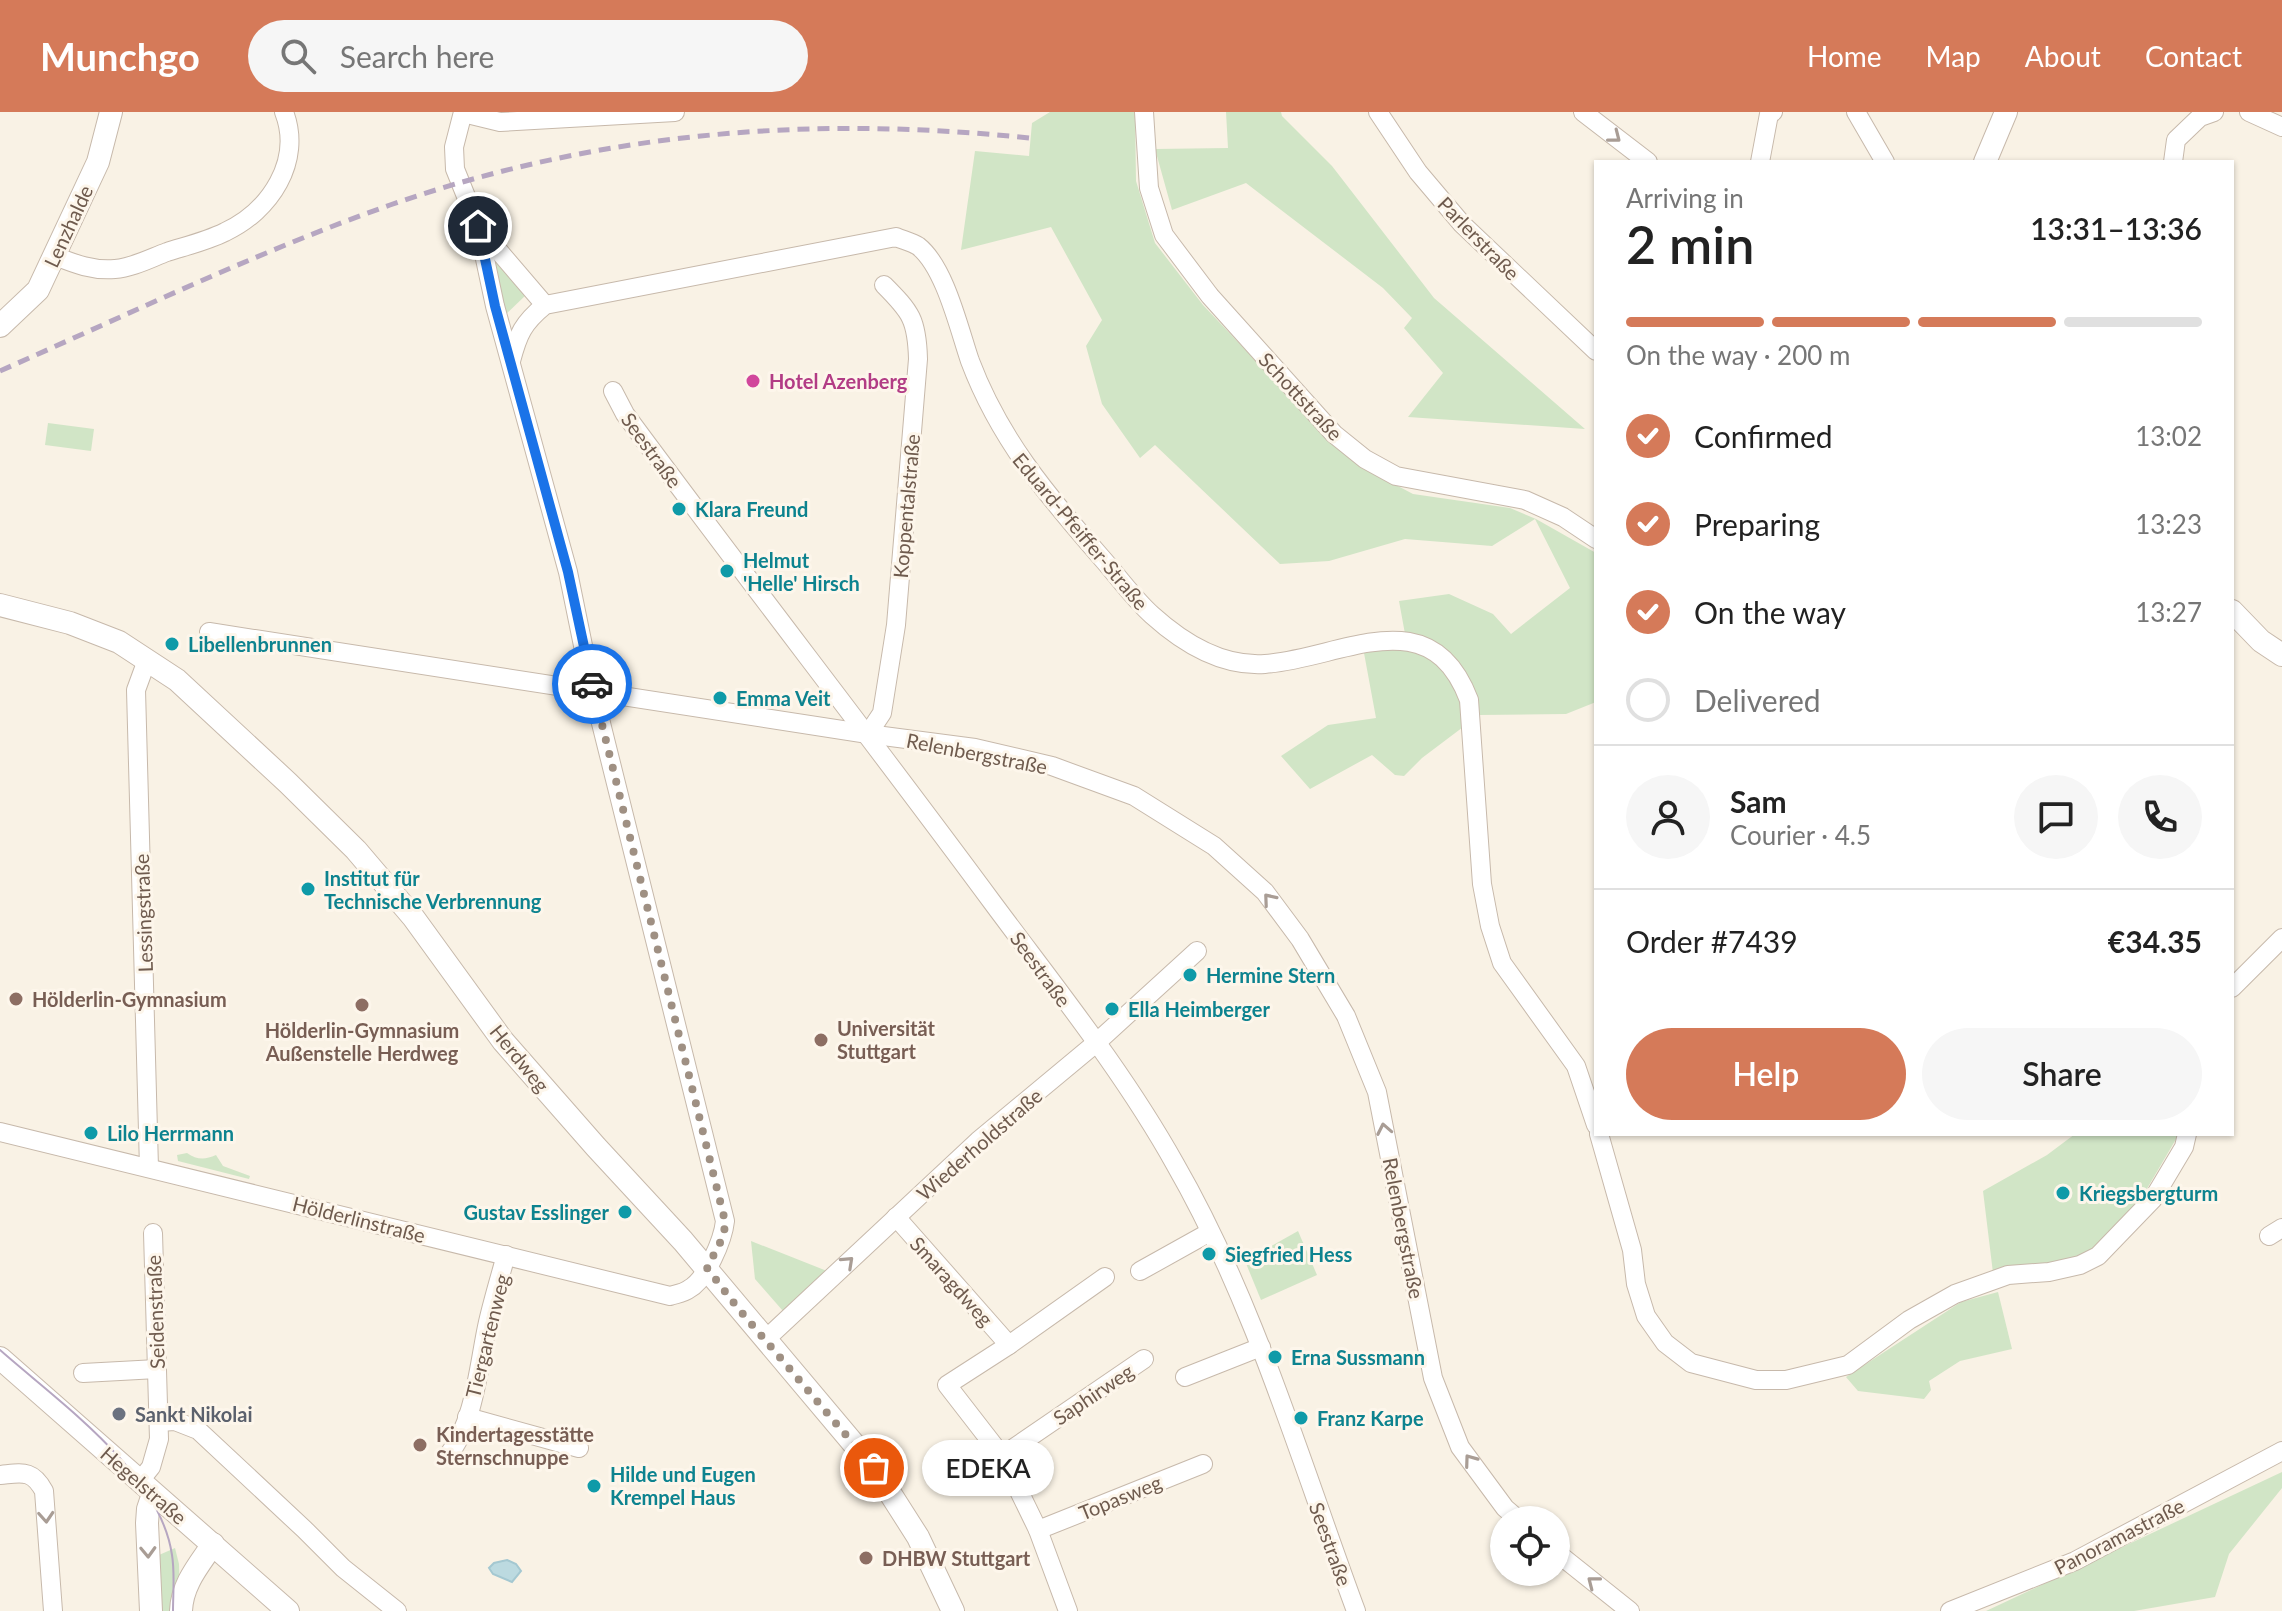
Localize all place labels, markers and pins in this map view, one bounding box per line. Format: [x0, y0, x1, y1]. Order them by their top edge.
pin [444, 192, 512, 260]
place label: Hotel Azenberg [769, 369, 908, 393]
marker: Hotel Azenberg [744, 372, 762, 390]
place label: Klara Freund [695, 497, 808, 521]
marker: Klara Freund [670, 500, 688, 518]
place label: Helmut 'Helle' Hirsch [743, 548, 860, 595]
marker: Helmut 'Helle' Hirsch [718, 562, 736, 580]
place label: Libellenbrunnen [188, 632, 332, 656]
marker: Libellenbrunnen [163, 635, 181, 653]
place label: Emma Veit [736, 686, 831, 710]
marker: Emma Veit [711, 689, 729, 707]
place label: Institut für Technische Verbrennung [324, 866, 542, 913]
marker: Institut für Technische Verbrennung [299, 880, 317, 898]
place label: Hermine Stern [1206, 963, 1335, 987]
marker: Hermine Stern [1181, 966, 1199, 984]
place label: Hölderlin-Gymnasium [32, 987, 227, 1011]
marker: Hölderlin-Gymnasium [7, 990, 25, 1008]
marker: Hölderlin-Gymnasium Außenstelle Herdweg [353, 996, 371, 1014]
place label: Ella Heimberger [1128, 997, 1270, 1021]
marker: Ella Heimberger [1103, 1000, 1121, 1018]
place label: Universität Stuttgart [837, 1016, 936, 1063]
place label: Hölderlin-Gymnasium Außenstelle Herdweg [265, 1018, 459, 1065]
marker: Universität Stuttgart [812, 1031, 830, 1049]
place label: Lilo Herrmann [107, 1121, 234, 1145]
marker: Lilo Herrmann [82, 1124, 100, 1142]
place label: Kriegsbergturm [2079, 1181, 2218, 1205]
marker: Kriegsbergturm [2054, 1184, 2072, 1202]
place label: Gustav Esslinger [463, 1200, 610, 1224]
marker: Gustav Esslinger [616, 1203, 634, 1221]
place label: Siegfried Hess [1225, 1242, 1352, 1266]
marker: Siegfried Hess [1200, 1245, 1218, 1263]
place label: Erna Sussmann [1291, 1345, 1425, 1369]
marker: Erna Sussmann [1266, 1348, 1284, 1366]
place label: Sankt Nikolai [135, 1402, 252, 1426]
marker: Sankt Nikolai [110, 1405, 128, 1423]
place label: Franz Karpe [1317, 1406, 1424, 1430]
marker: Franz Karpe [1292, 1409, 1310, 1427]
place label: Kindertagesstätte Sternschnuppe [436, 1422, 594, 1469]
pin [840, 1434, 908, 1502]
marker: Kindertagesstätte Sternschnuppe [411, 1436, 429, 1454]
callout: EDEKA [922, 1440, 1054, 1496]
place label: Hilde und Eugen Krempel Haus [610, 1462, 756, 1509]
marker: Hilde und Eugen Krempel Haus [585, 1477, 603, 1495]
place label: DHBW Stuttgart [882, 1546, 1031, 1570]
marker: DHBW Stuttgart [857, 1549, 875, 1567]

